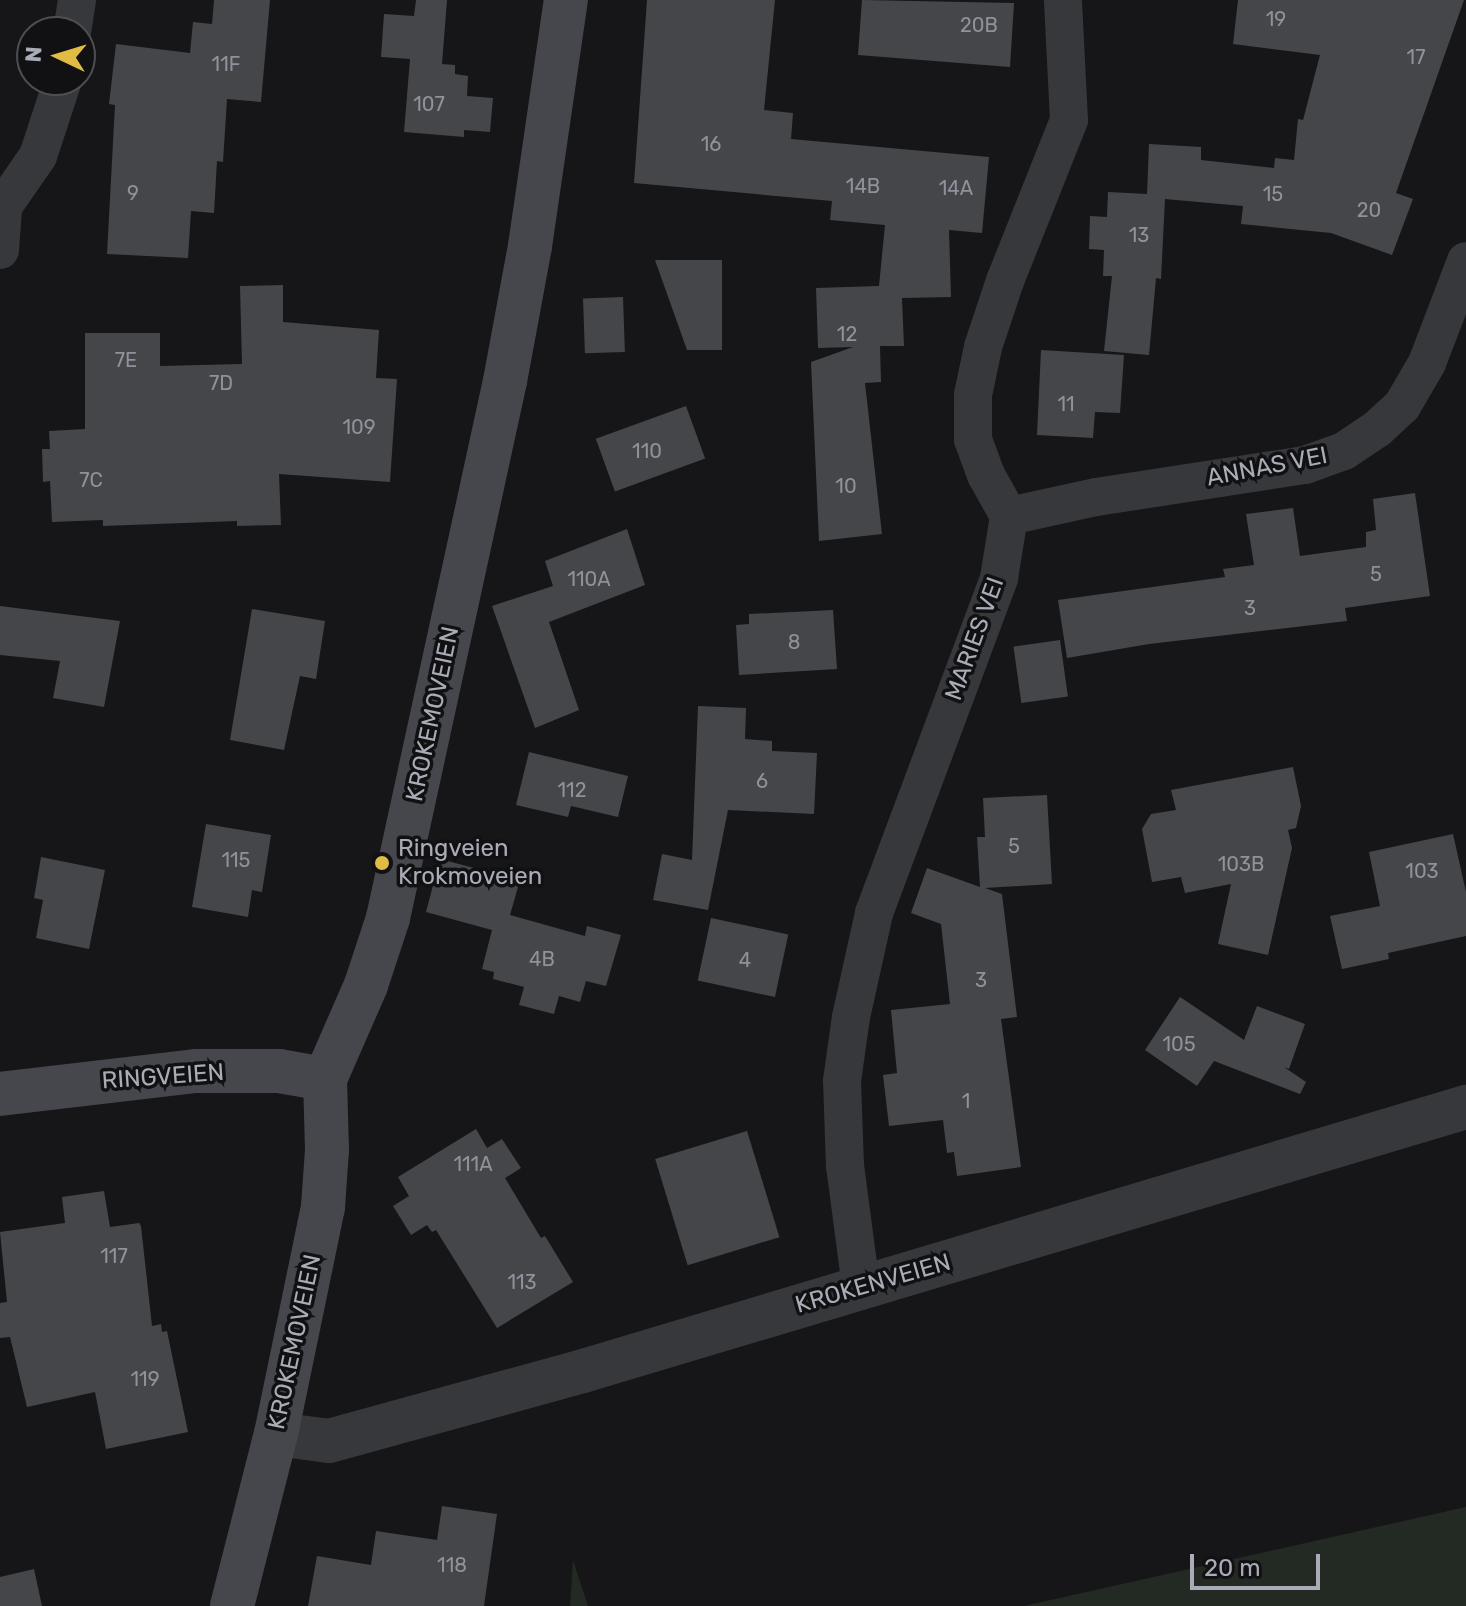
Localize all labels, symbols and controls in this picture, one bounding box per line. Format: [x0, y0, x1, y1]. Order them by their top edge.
house number: 19 [1266, 7, 1286, 31]
house number: 20B [960, 13, 998, 37]
north arrow [16, 16, 96, 96]
house number: 17 [1407, 45, 1425, 69]
text: N [20, 46, 48, 63]
house number: 11F [212, 52, 240, 76]
house number: 107 [413, 92, 445, 116]
house number: 16 [701, 132, 721, 156]
house number: 14B [846, 174, 880, 198]
house number: 14A [939, 176, 973, 200]
house number: 9 [127, 181, 139, 205]
house number: 15 [1263, 182, 1283, 206]
house number: 20 [1357, 198, 1381, 222]
house number: 13 [1129, 223, 1149, 247]
house number: 12 [837, 322, 857, 346]
house number: 7E [115, 348, 137, 372]
house number: 7D [209, 371, 233, 395]
house number: 11 [1057, 392, 1075, 416]
house number: 109 [342, 415, 376, 439]
house number: 110 [632, 439, 662, 463]
street label: ANNAS VEI [1204, 441, 1330, 493]
house number: 7C [79, 468, 103, 492]
house number: 10 [835, 474, 857, 498]
house number: 5 [1370, 562, 1382, 586]
house number: 110A [567, 567, 611, 591]
street label: MARIES VEI [939, 573, 1011, 705]
house number: 3 [1244, 596, 1256, 620]
street label: KROKEMOVEIEN [400, 624, 466, 804]
house number: 8 [788, 630, 800, 654]
house number: 6 [756, 769, 768, 793]
house number: 112 [558, 778, 586, 802]
house number: 5 [1008, 834, 1020, 858]
place label: Ringveien Krokmoveien [398, 835, 542, 891]
house number: 115 [222, 848, 250, 872]
house number: 103B [1218, 852, 1264, 876]
marker: Ringveien Krokmoveien [373, 854, 391, 872]
house number: 103 [1405, 859, 1439, 883]
house number: 4B [529, 947, 555, 971]
house number: 4 [739, 948, 751, 972]
house number: 3 [975, 968, 987, 992]
house number: 105 [1162, 1032, 1196, 1056]
street label: RINGVEIEN [101, 1058, 225, 1096]
house number: 1 [962, 1089, 970, 1113]
house number: 111A [453, 1152, 493, 1176]
house number: 117 [100, 1244, 128, 1268]
street label: KROKENVEIEN [792, 1248, 954, 1320]
street label: KROKEMOVEIEN [262, 1252, 328, 1432]
house number: 113 [507, 1270, 537, 1294]
house number: 119 [131, 1367, 159, 1391]
scale bar [1194, 1538, 1324, 1588]
house number: 118 [437, 1553, 467, 1577]
text: 20 m [1204, 1554, 1261, 1582]

